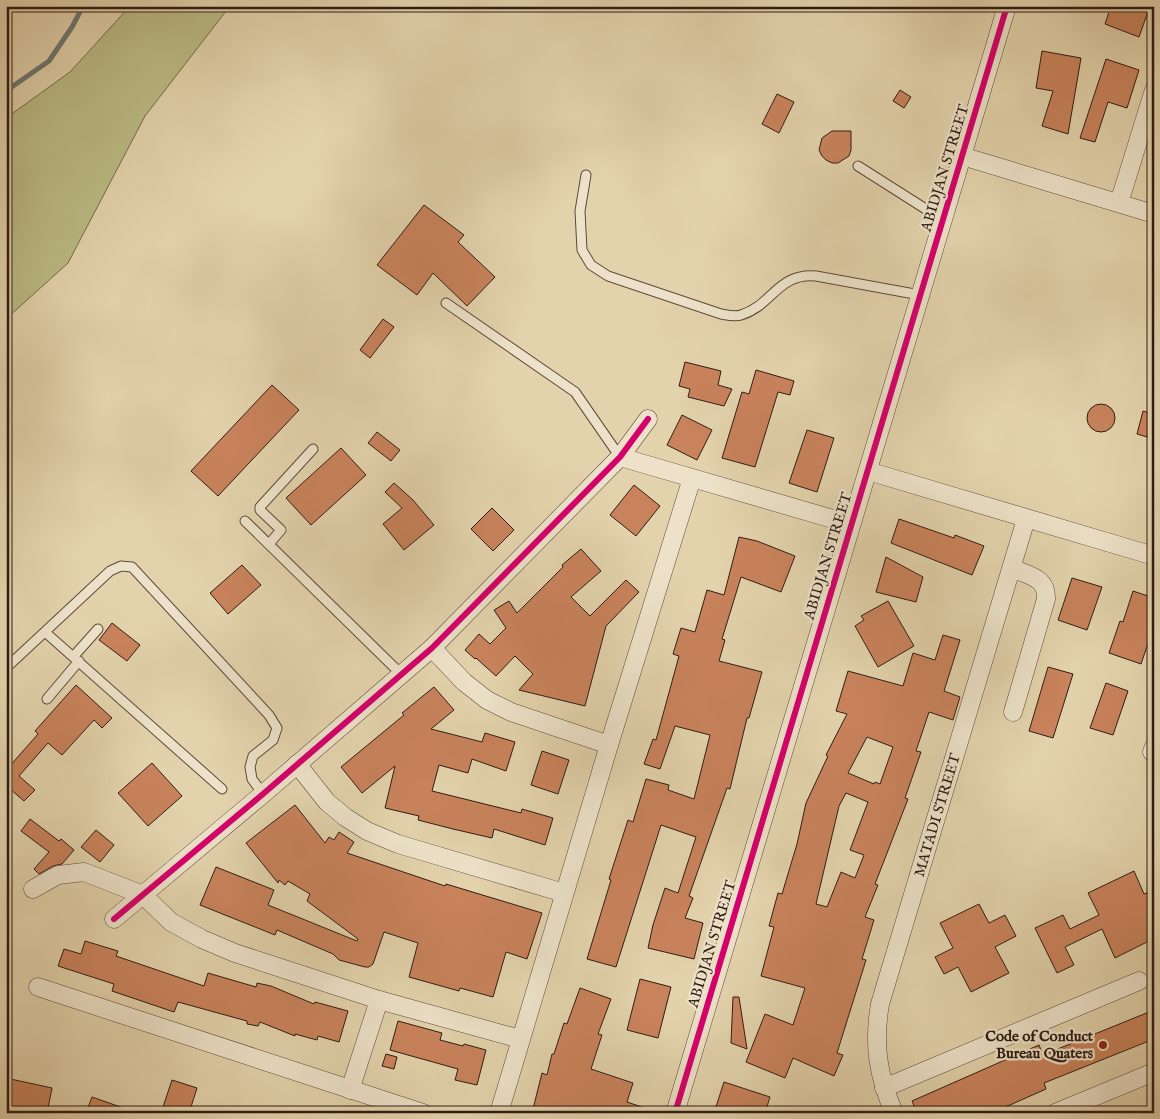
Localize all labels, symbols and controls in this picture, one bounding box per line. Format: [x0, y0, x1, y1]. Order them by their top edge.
street label: ABIDJAN STREET [916, 102, 973, 235]
street label: ABIDJAN STREET [799, 490, 856, 623]
street label: MATADI STREET [909, 751, 964, 879]
street label: ABIDJAN STREET [683, 878, 740, 1011]
place label: Code of Conduct Bureau Quaters [985, 1027, 1094, 1063]
marker: Code of Conduct Bureau Quaters [1097, 1039, 1109, 1051]

